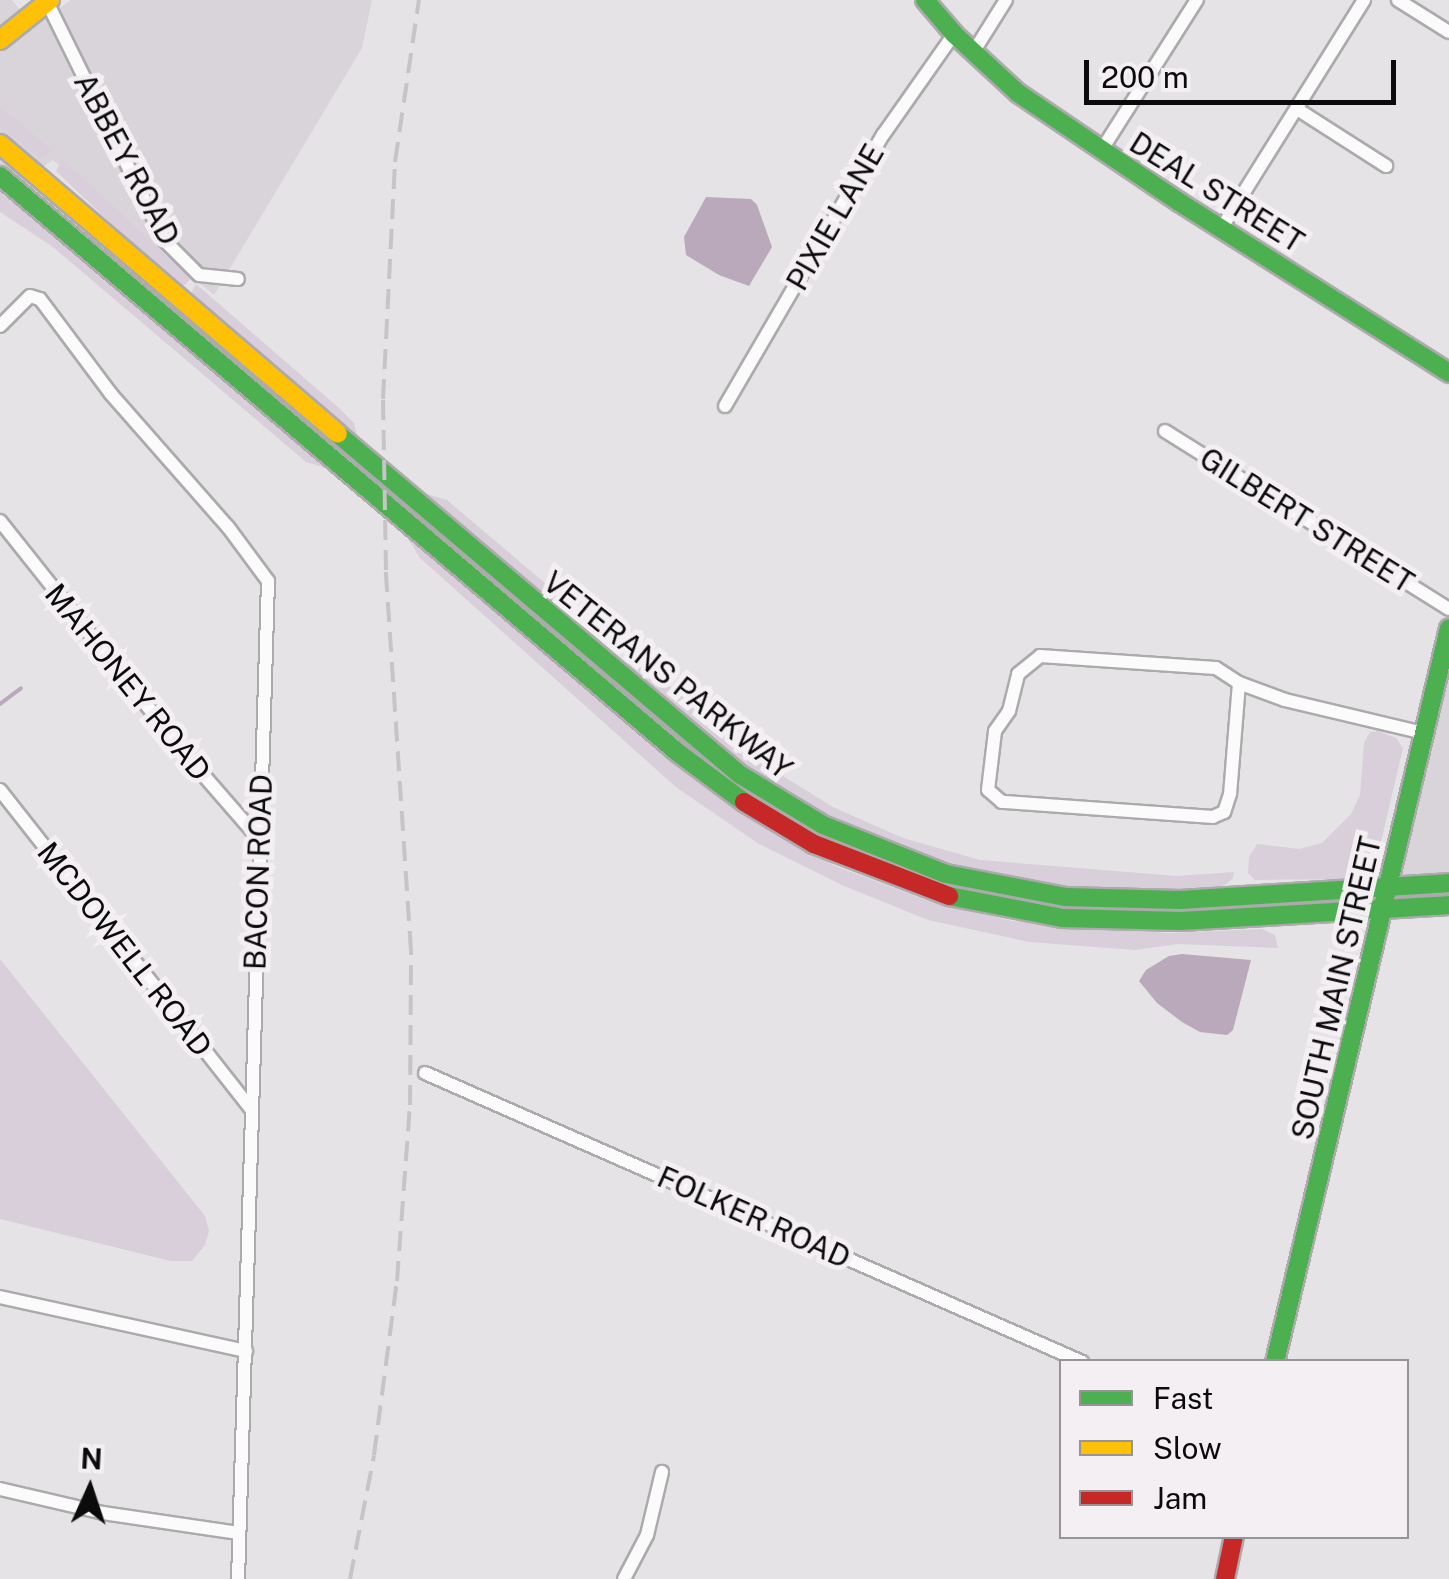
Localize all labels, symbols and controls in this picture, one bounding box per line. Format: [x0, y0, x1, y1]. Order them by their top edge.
scale bar [1089, 40, 1402, 102]
text: 200 m [1101, 59, 1189, 95]
street label: ABBEY ROAD [67, 67, 187, 251]
street label: DEAL STREET [1123, 124, 1311, 260]
street label: PIXIE LANE [779, 137, 891, 297]
street label: GILBERT STREET [1193, 440, 1421, 600]
street label: VETERANS PARKWAY [536, 564, 800, 786]
street label: MAHONEY ROAD [37, 576, 219, 788]
street label: BACON ROAD [237, 774, 279, 970]
street label: SOUTH MAIN STREET [1284, 833, 1388, 1143]
street label: MCDOWELL ROAD [30, 835, 220, 1063]
street label: FOLKER ROAD [652, 1158, 856, 1276]
legend [1059, 1359, 1409, 1539]
text: Fast [1153, 1380, 1213, 1416]
text: Slow [1153, 1430, 1222, 1466]
north arrow [40, 1439, 140, 1539]
text: N [80, 1441, 103, 1476]
text: Jam [1153, 1480, 1207, 1516]

